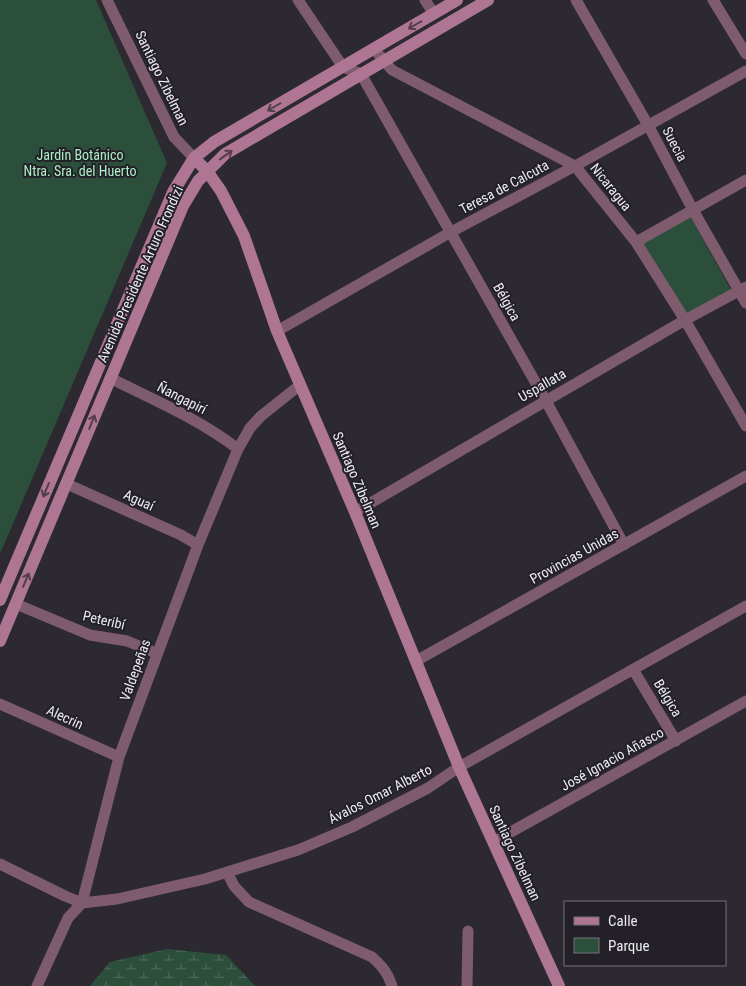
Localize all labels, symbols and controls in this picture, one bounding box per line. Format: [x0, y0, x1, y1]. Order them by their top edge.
one-way arrow [408, 21, 422, 31]
street label: Santiago Zibelman [132, 28, 192, 128]
one-way arrow [267, 102, 282, 112]
street label: Suecia [659, 124, 691, 164]
park label: Jardín Botánico Ntra. Sra. del Huerto [24, 147, 136, 179]
one-way arrow [219, 150, 233, 160]
street label: Teresa de Calcuta [457, 157, 551, 217]
street label: Nicaragua [587, 160, 635, 214]
street label: Avenida Presidente Arturo Frondizi [94, 183, 186, 365]
street label: Bélgica [490, 280, 524, 324]
street label: Uspallata [516, 365, 568, 405]
street label: Ñangapirí [155, 378, 211, 418]
one-way arrow [88, 415, 98, 430]
street label: Santiago Zibelman [329, 429, 385, 531]
one-way arrow [41, 482, 50, 497]
street label: Aguaí [121, 486, 157, 514]
street label: Provincias Unidas [527, 525, 621, 587]
one-way arrow [22, 573, 32, 588]
street label: Peteribí [81, 607, 127, 633]
street label: Valdepeñas [116, 637, 154, 703]
street label: Bélgica [651, 676, 685, 720]
street label: Alecrin [44, 702, 86, 732]
street label: José Ignacio Añasco [558, 724, 666, 794]
street label: Ávalos Omar Alberto [325, 760, 434, 827]
street label: Santiago Zibelman [486, 803, 544, 903]
legend [564, 901, 726, 966]
text: Calle [608, 912, 638, 930]
text: Parque [608, 937, 650, 955]

